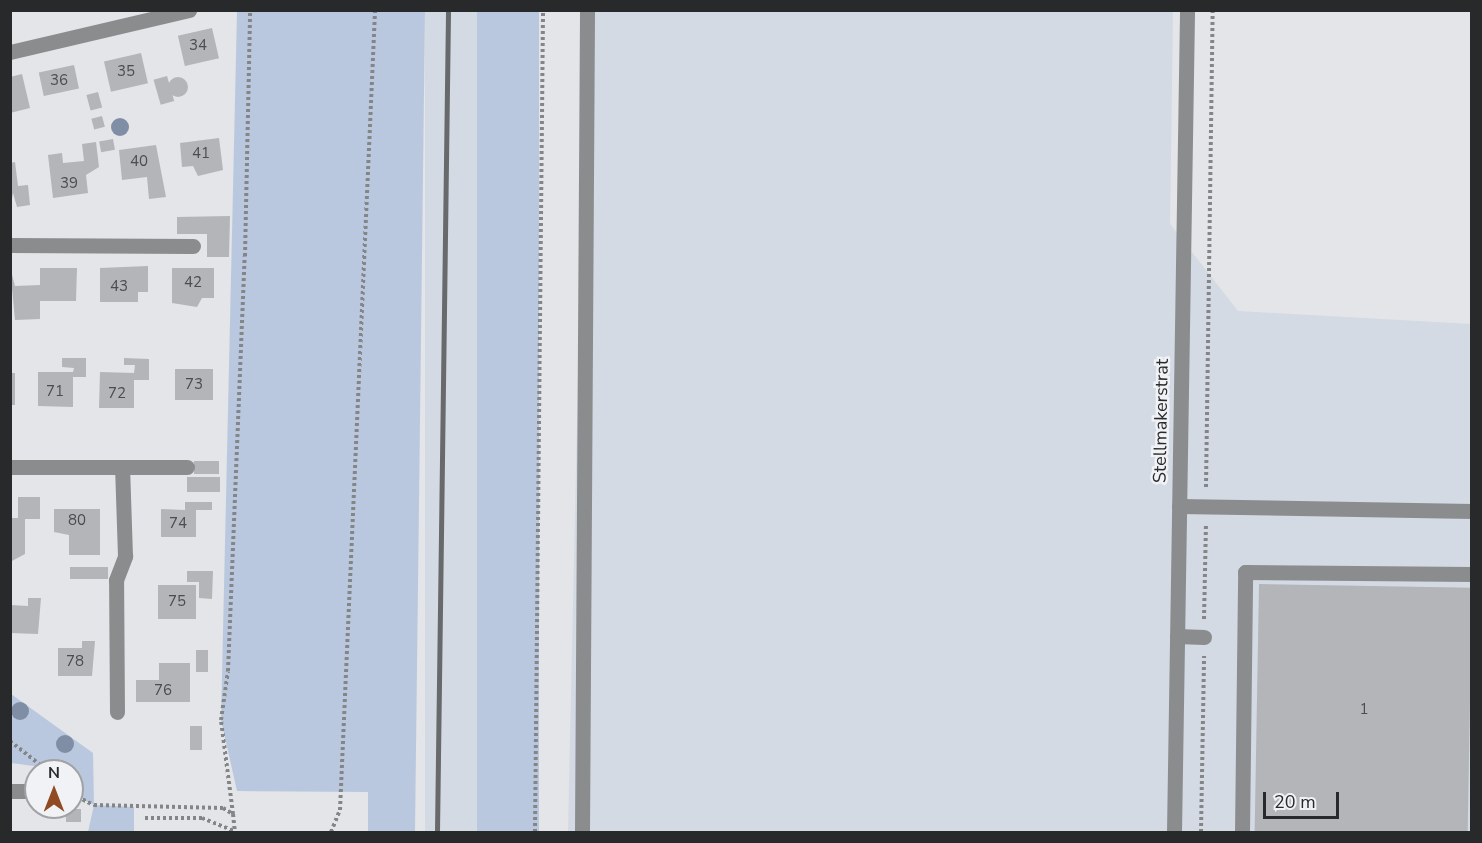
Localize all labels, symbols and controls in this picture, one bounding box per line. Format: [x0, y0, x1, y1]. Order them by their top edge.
house number: 34 [189, 37, 207, 55]
house number: 35 [117, 63, 135, 81]
house number: 36 [50, 72, 68, 90]
house number: 41 [192, 145, 210, 163]
house number: 40 [130, 153, 148, 171]
house number: 39 [60, 175, 78, 193]
house number: 42 [184, 274, 202, 292]
house number: 43 [110, 278, 128, 296]
street label: Stellmakerstrat [1149, 359, 1173, 483]
house number: 73 [185, 376, 203, 394]
house number: 71 [46, 383, 64, 401]
house number: 72 [108, 385, 126, 403]
house number: 80 [68, 512, 86, 530]
house number: 74 [169, 515, 187, 533]
house number: 75 [168, 593, 186, 611]
house number: 78 [66, 653, 84, 671]
house number: 76 [154, 682, 172, 700]
house number: 1 [1360, 701, 1368, 719]
north arrow [24, 759, 84, 819]
text: N [48, 762, 60, 784]
scale bar [1266, 780, 1342, 818]
text: 20 m [1274, 790, 1316, 814]

